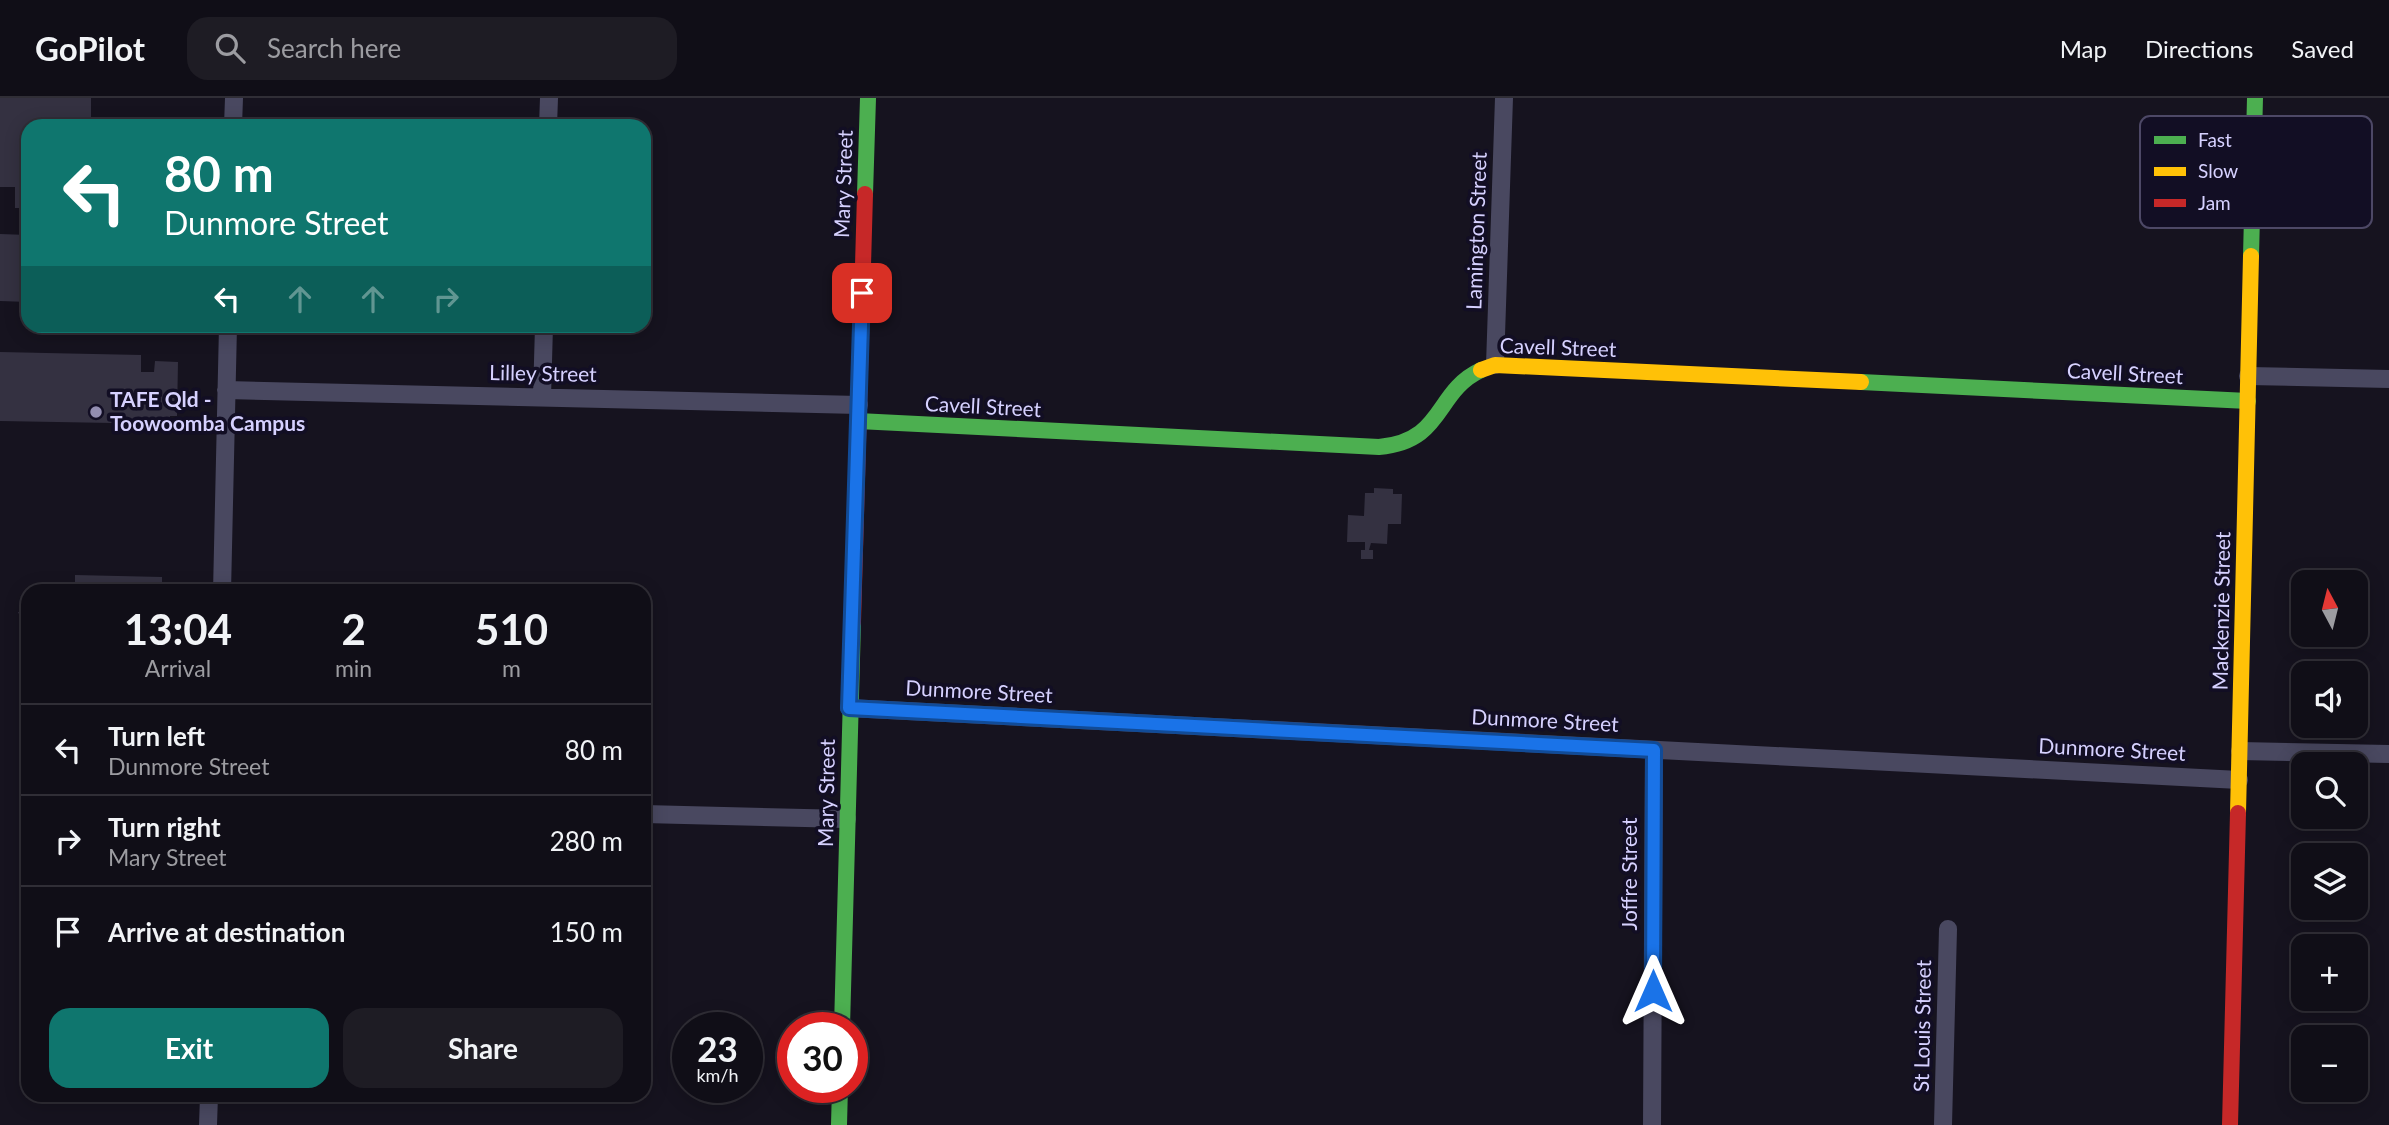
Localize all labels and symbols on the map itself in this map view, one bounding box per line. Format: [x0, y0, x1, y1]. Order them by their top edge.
legend [2140, 116, 2372, 228]
text: Fast [2198, 128, 2232, 151]
street label: Mary Street [828, 129, 857, 238]
street label: Lamington Street [1460, 151, 1491, 310]
text: Slow [2198, 159, 2238, 182]
text: Jam [2198, 191, 2231, 214]
pin [832, 263, 892, 323]
street label: Cavell Street [1499, 332, 1617, 361]
street label: Cavell Street [2066, 357, 2184, 388]
street label: Lilley Street [489, 359, 597, 386]
place label: TAFE Qld - Toowoomba Campus [110, 386, 305, 435]
street label: Cavell Street [924, 390, 1042, 421]
marker: TAFE Qld - Toowoomba Campus [88, 404, 104, 420]
street label: Mackenzie Street [2207, 531, 2234, 691]
north arrow [2291, 570, 2368, 648]
street label: Dunmore Street [905, 674, 1054, 707]
street label: Dunmore Street [1471, 703, 1620, 736]
street label: Dunmore Street [2038, 732, 2187, 765]
street label: Mary Street [812, 738, 839, 847]
street label: Joffre Street [1616, 817, 1641, 931]
position arrow [1616, 954, 1690, 1028]
street label: St Louis Street [1908, 959, 1935, 1092]
speed limit sign: 30 [777, 1012, 868, 1103]

